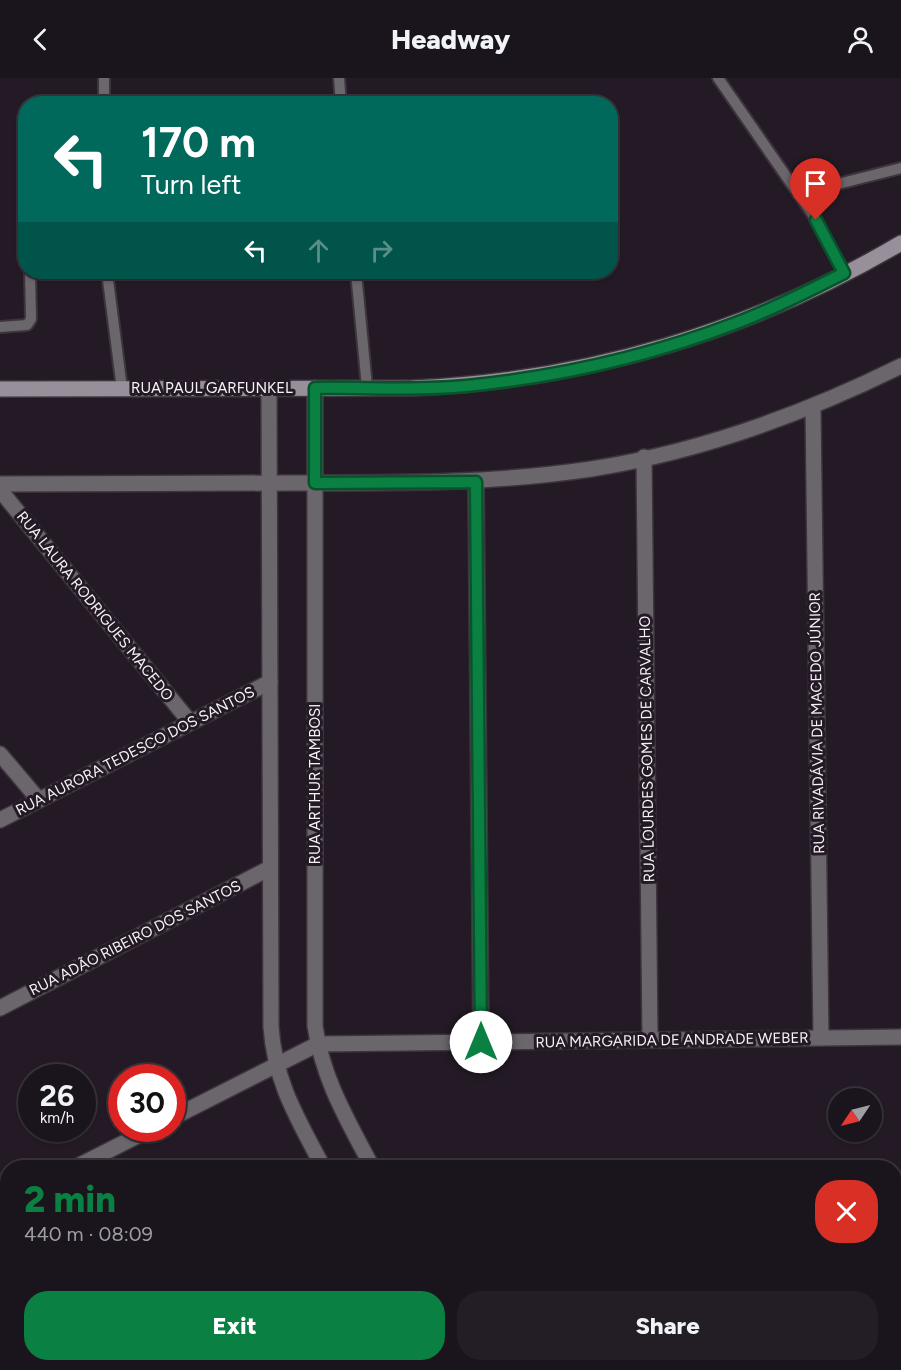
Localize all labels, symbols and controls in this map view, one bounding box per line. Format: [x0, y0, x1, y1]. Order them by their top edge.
icon: back [24, 23, 57, 56]
text: Headway [391, 23, 510, 56]
icon: person [844, 23, 877, 56]
text: 170 m [141, 117, 256, 168]
icon: left [42, 120, 120, 198]
pin [790, 158, 841, 220]
icon: arrive [799, 167, 832, 200]
text: Turn left [141, 168, 241, 201]
icon: left [239, 234, 272, 267]
icon: ahead [302, 234, 335, 267]
icon: right [365, 234, 398, 267]
street label: RUA PAUL GARFUNKEL [131, 379, 293, 397]
street label: RUA LAURA RODRIGUES MACEDO [13, 508, 177, 704]
street label: RUA RIVADÁVIA DE MACEDO JÚNIOR [806, 592, 828, 854]
street label: RUA LOURDES GOMES DE CARVALHO [636, 616, 658, 882]
street label: RUA AURORA TEDESCO DOS SANTOS [13, 683, 257, 819]
street label: RUA ARTHUR TAMBOSI [306, 704, 324, 864]
street label: RUA ADÃO RIBEIRO DOS SANTOS [26, 877, 244, 999]
position arrow [449, 1010, 513, 1074]
street label: RUA MARGARIDA DE ANDRADE WEBER [535, 1029, 809, 1051]
speed limit sign: 30 [108, 1064, 186, 1142]
text: 26 [40, 1077, 74, 1114]
north arrow [828, 1088, 882, 1142]
map controls [828, 1088, 882, 1142]
text: km/h [40, 1109, 74, 1127]
text: 2 min [24, 1178, 116, 1221]
button: close [815, 1180, 878, 1243]
text: 440 m · 08:09 [24, 1222, 153, 1246]
button: Exit [24, 1291, 445, 1360]
button: Share [457, 1291, 878, 1360]

